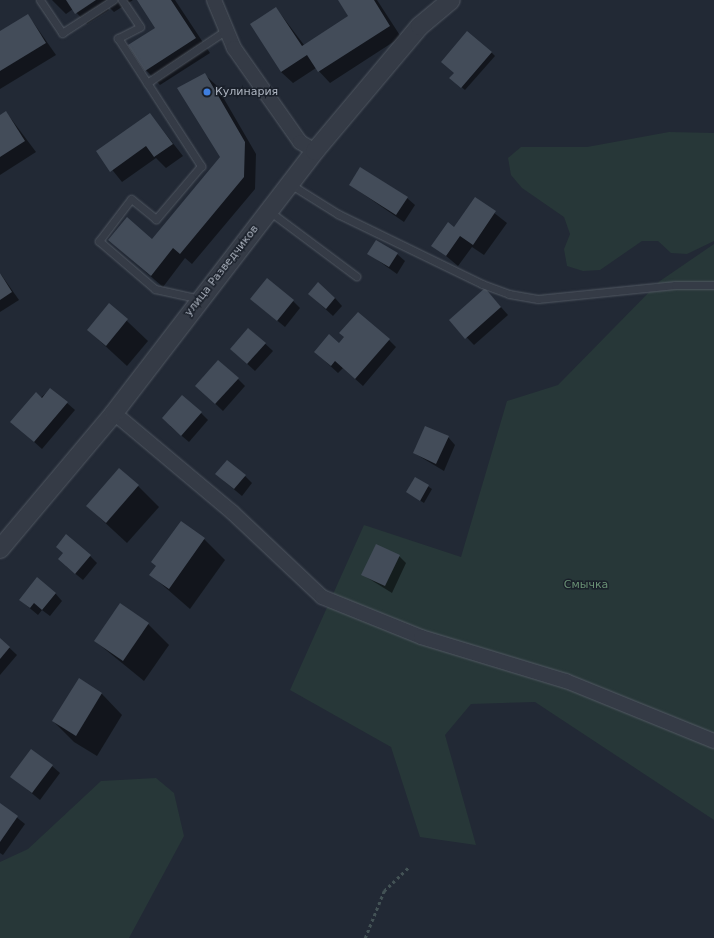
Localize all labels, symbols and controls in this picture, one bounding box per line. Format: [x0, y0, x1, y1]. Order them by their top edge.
place label: Кулинария [215, 85, 278, 99]
marker: Кулинария [202, 87, 212, 97]
street label: улица Разведчиков [182, 223, 262, 319]
park label: Смычка [564, 578, 608, 592]

